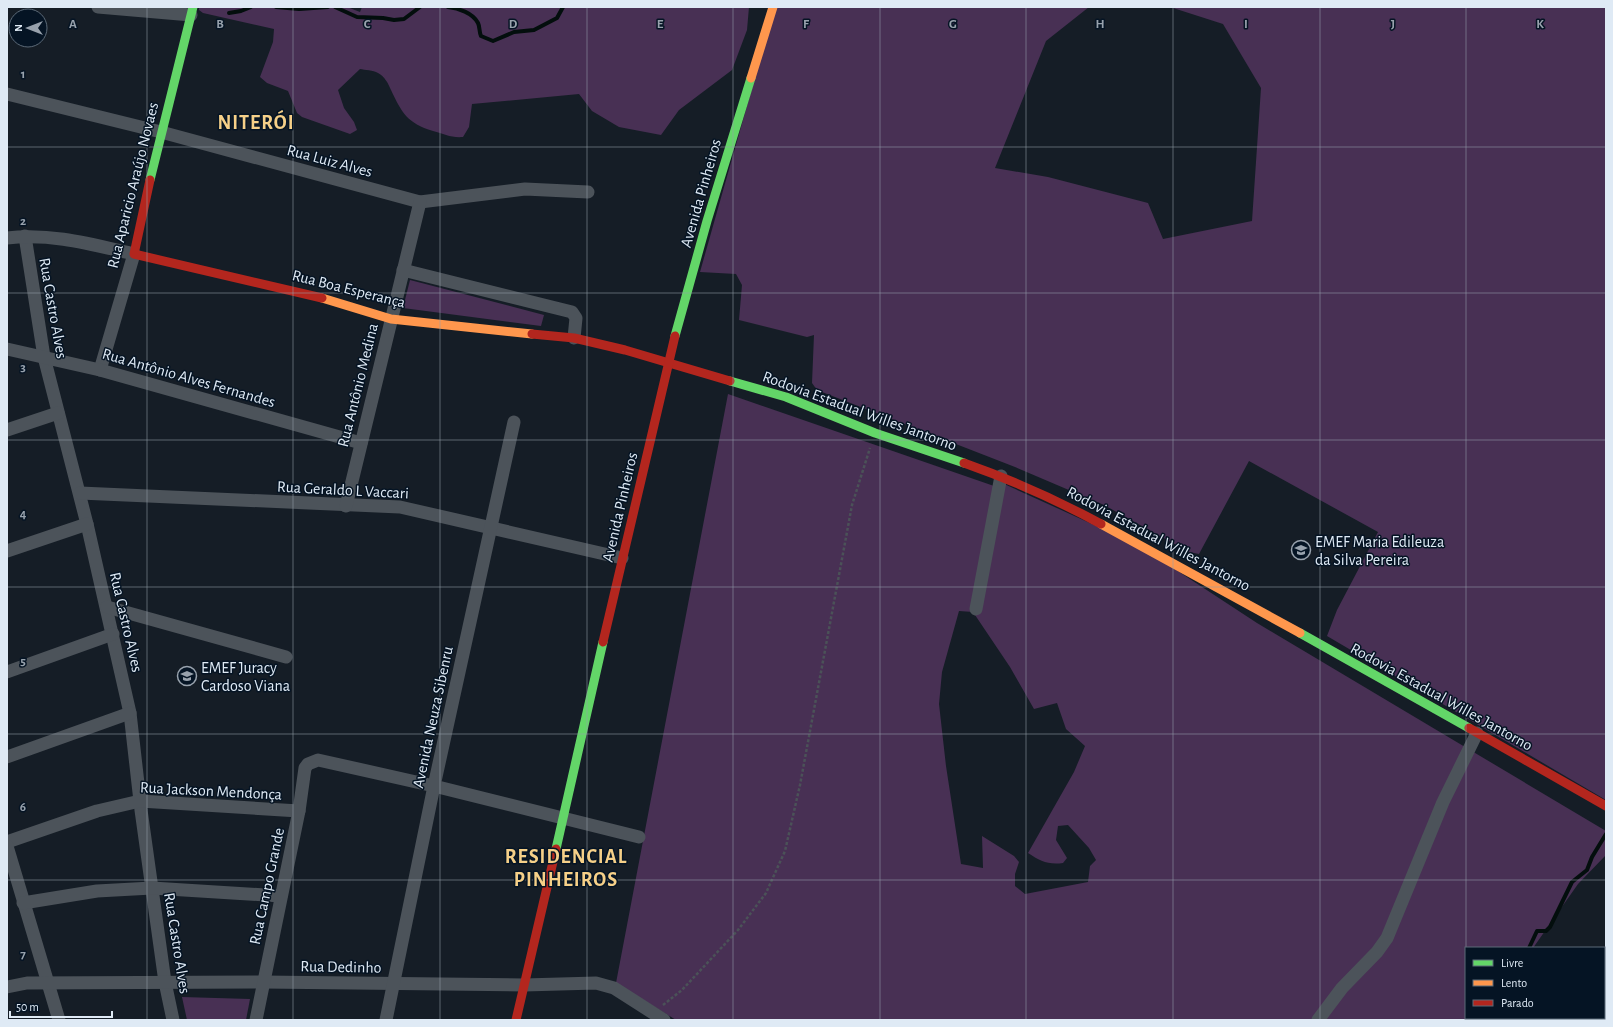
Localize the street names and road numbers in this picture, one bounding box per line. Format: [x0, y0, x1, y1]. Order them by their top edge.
street label: Rua Aparicio Araújo Novaes [105, 101, 162, 270]
street label: Avenida Pinheiros [678, 137, 724, 249]
street label: Rua Luiz Alves [285, 142, 374, 180]
street label: Rua Castro Alves [36, 256, 70, 360]
street label: Rua Boa Esperança [290, 267, 407, 311]
street label: Rua Antônio Medina [335, 322, 381, 449]
street label: Rua Antônio Alves Fernandes [100, 346, 277, 410]
street label: Rodovia Estadual Willes Jantorno [760, 368, 959, 454]
street label: Avenida Pinheiros [600, 451, 640, 564]
street label: Rua Geraldo L Vaccari [277, 479, 409, 501]
street label: Rodovia Estadual Willes Jantorno [1064, 484, 1253, 594]
street label: Rua Castro Alves [107, 571, 145, 674]
street label: Rodovia Estadual Willes Jantorno [1348, 640, 1535, 754]
street label: Avenida Neuza Sibenru [410, 645, 456, 790]
street label: Rua Jackson Mendonça [139, 779, 282, 803]
street label: Rua Campo Grande [247, 826, 287, 946]
street label: Rua Castro Alves [161, 891, 193, 995]
street label: Rua Dedinho [300, 958, 382, 976]

